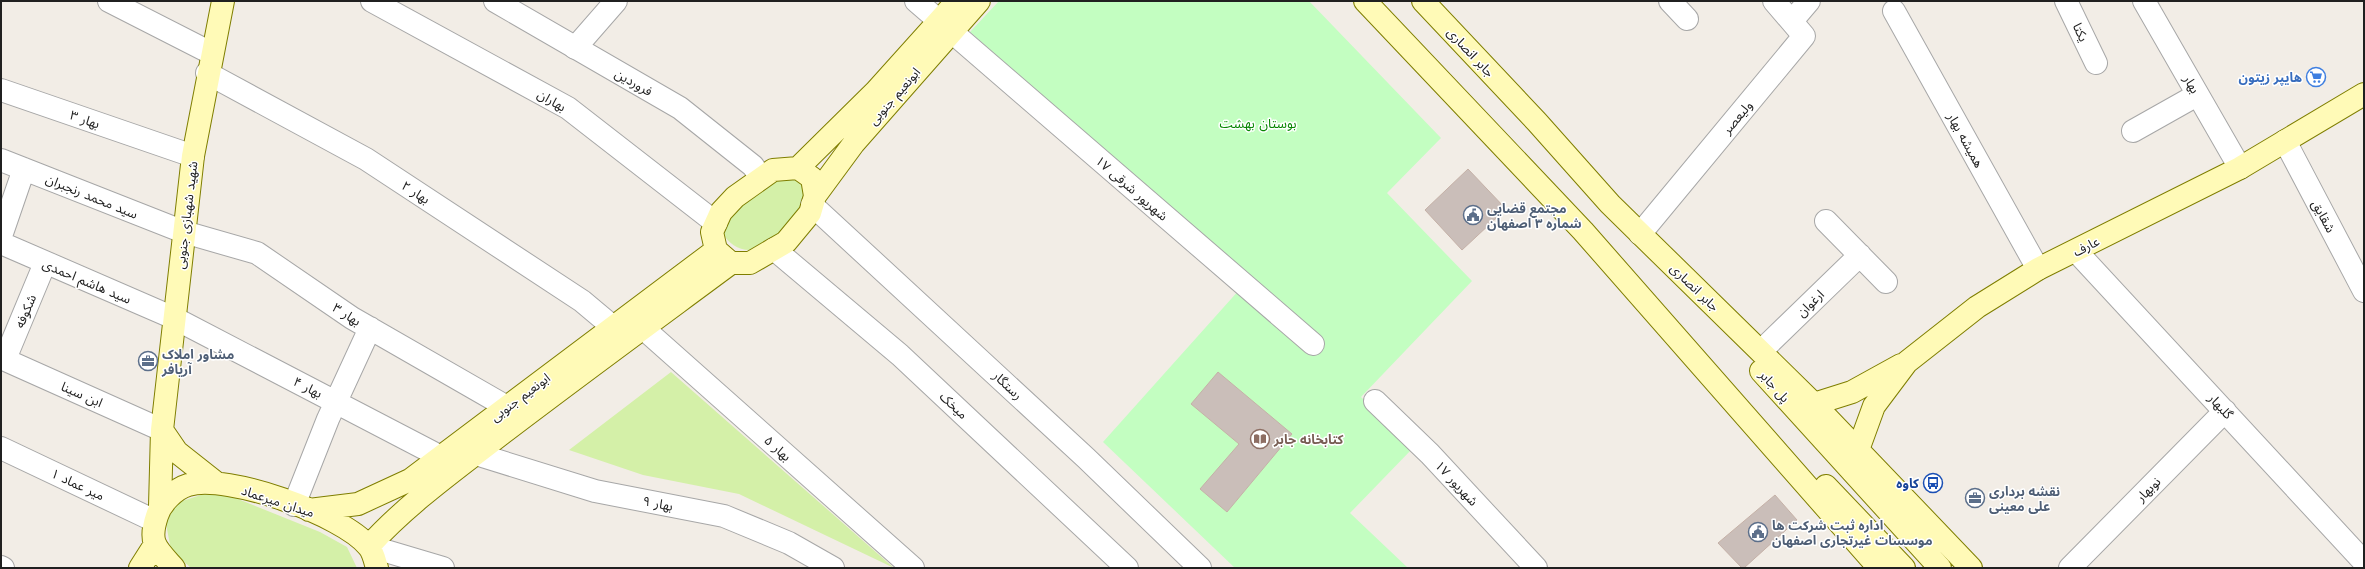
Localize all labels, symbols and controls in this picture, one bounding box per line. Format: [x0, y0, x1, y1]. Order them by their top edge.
street label: یکتا [2070, 20, 2091, 44]
street label: جابر انصاری [1443, 25, 1497, 81]
street label: ابونعیم جنوبی [865, 65, 926, 130]
street label: فروردین [612, 66, 655, 100]
supermarket icon: هایپر زیتون [2305, 66, 2327, 88]
place label: هایپر زیتون [2239, 70, 2302, 86]
street label: بهار [2179, 72, 2203, 97]
street label: بهاران [534, 86, 569, 115]
street label: ولیعصر [1719, 98, 1756, 138]
street label: بهار ۳ [68, 107, 102, 132]
street label: همیشه بهار [1943, 109, 1987, 171]
park label: بوستان بهشت [1219, 116, 1297, 132]
street label: ۱۷ شهریور شرقی [1092, 153, 1171, 224]
street label: شهید شهبازی جنوبی [172, 160, 202, 270]
street label: سید محمد رنجبران [43, 171, 140, 223]
street label: بهار ۲ [398, 178, 433, 208]
street label: شقایق [2308, 197, 2338, 236]
place label: مجتمع قضایی شماره ۳ اصفهان [1487, 201, 1582, 231]
public building icon: مجتمع قضایی شماره ۳ اصفهان [1462, 204, 1484, 226]
street label: عارف [2071, 233, 2102, 259]
street label: سید هاشم احمدی [39, 256, 133, 310]
street label: جابر انصاری [1666, 260, 1722, 315]
street label: ارغوان [1794, 287, 1828, 321]
street label: شکوفه [12, 292, 39, 330]
street label: بهار ۳ [329, 300, 364, 330]
place label: مشاور املاک آریافر [161, 347, 234, 377]
office icon: مشاور املاک آریافر [137, 350, 159, 372]
street label: پل جابر [1754, 366, 1793, 407]
street label: رستگار [989, 367, 1025, 403]
street label: ابونعیم جنوبی [487, 370, 555, 427]
street label: بهار ۴ [290, 374, 325, 402]
street label: ابن سینا [58, 379, 105, 411]
street label: میخک [937, 389, 971, 422]
street label: گلبهار [2204, 390, 2236, 423]
library icon: کتابخانه جابر [1249, 428, 1271, 450]
place label: کتابخانه جابر [1273, 432, 1344, 447]
street label: بهار ۵ [761, 433, 794, 465]
street label: ۱۷ شهریور [1431, 458, 1481, 509]
street label: میر عماد ۱ [49, 466, 107, 503]
bus stop icon: کاوه [1922, 472, 1944, 494]
street label: نوبهار [2132, 474, 2164, 506]
place label: کاوه [1896, 476, 1919, 491]
street label: میدان میرعماد [239, 483, 316, 521]
place label: نقشه برداری علی معینی [1989, 484, 2060, 514]
office icon: نقشه برداری علی معینی [1964, 487, 1986, 509]
street label: بهار ۹ [641, 493, 674, 515]
place label: اداره ثبت شرکت ها موسسات غیرتجاری اصفهان [1772, 518, 1932, 548]
public building icon: اداره ثبت شرکت ها موسسات غیرتجاری اصفهان [1747, 521, 1769, 543]

